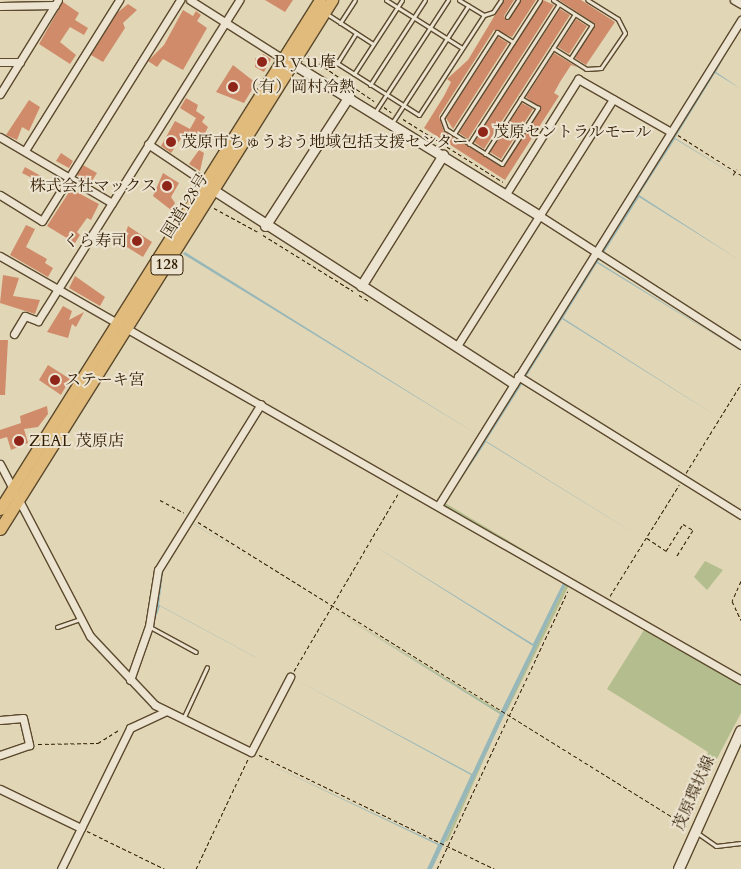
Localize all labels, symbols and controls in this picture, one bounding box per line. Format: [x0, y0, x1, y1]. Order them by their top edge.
place label: Ｒｙｕ庵 [272, 52, 336, 72]
marker: Ｒｙｕ庵 [256, 56, 268, 68]
place label: （有）岡村冷熱 [243, 77, 355, 97]
marker: （有）岡村冷熱 [227, 81, 239, 93]
place label: 茂原セントラルモール [493, 122, 652, 142]
marker: 茂原セントラルモール [477, 126, 489, 138]
place label: 茂原市ちゅうおう地域包括支援センター [181, 132, 469, 152]
marker: 茂原市ちゅうおう地域包括支援センター [165, 136, 177, 148]
street label: 国道128号 [158, 170, 212, 242]
place label: 株式会社マックス [29, 176, 157, 196]
marker: 株式会社マックス [161, 180, 173, 192]
place label: くら寿司 [63, 231, 127, 251]
marker: くら寿司 [131, 235, 143, 247]
road number: 128 [150, 252, 184, 278]
place label: ステーキ宮 [65, 370, 145, 390]
marker: ステーキ宮 [49, 374, 61, 386]
place label: ZEAL 茂原店 [29, 431, 124, 451]
marker: ZEAL 茂原店 [13, 435, 25, 447]
street label: 茂原環状線 [669, 753, 719, 833]

